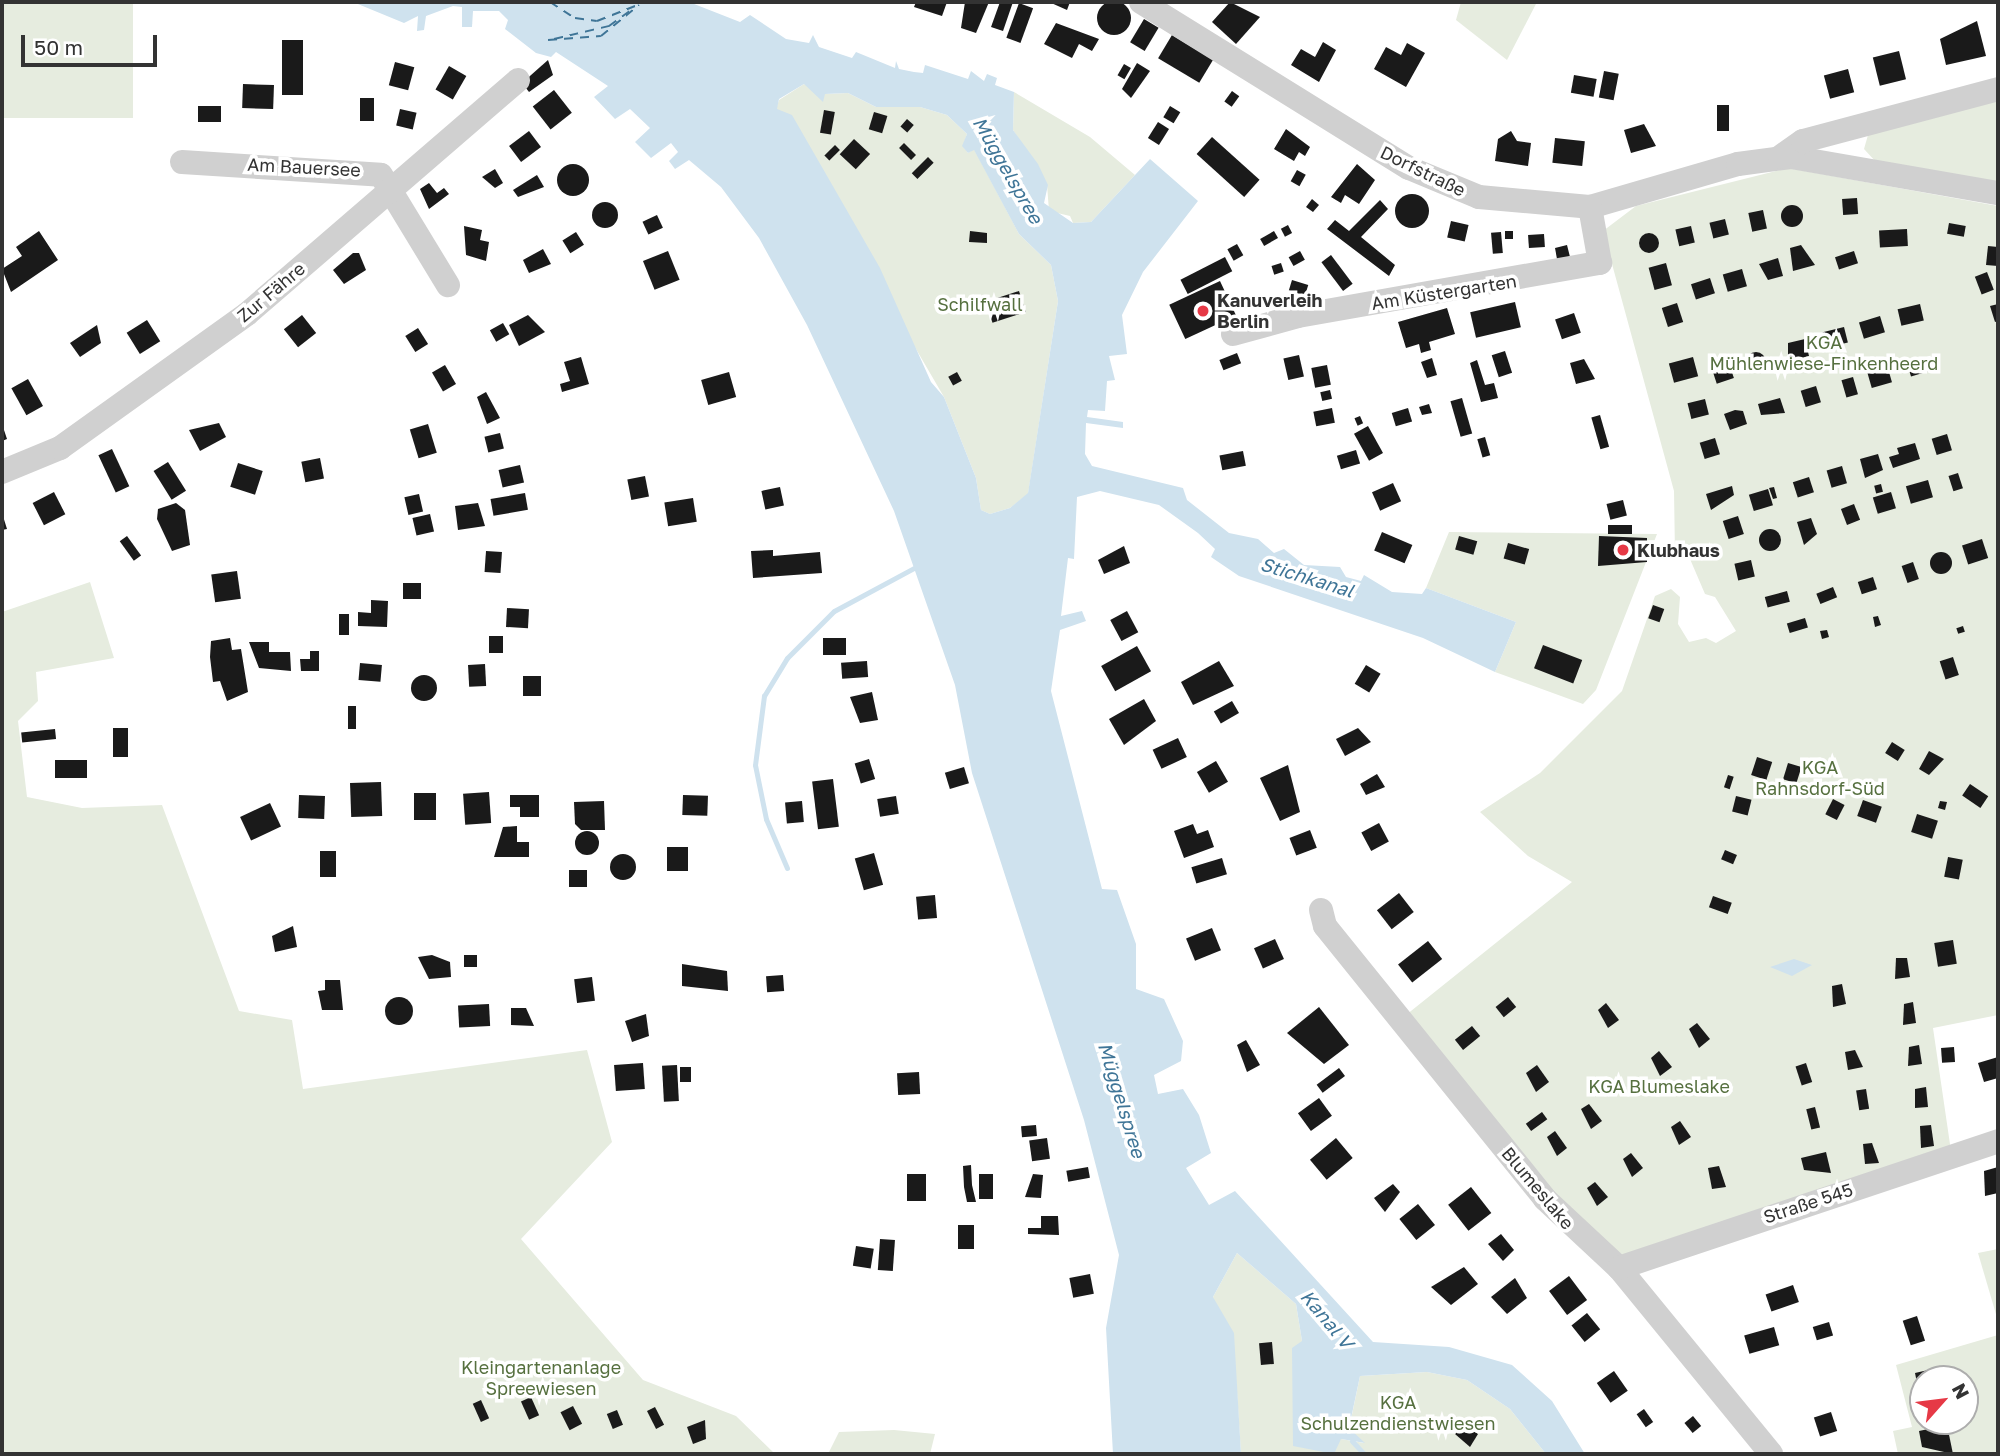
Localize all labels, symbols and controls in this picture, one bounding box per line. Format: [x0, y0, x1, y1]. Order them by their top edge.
scale bar [24, 21, 161, 65]
text: 50 m [34, 34, 83, 60]
water label: Müggelspree [968, 113, 1048, 227]
street label: Dorfstraße [1377, 141, 1469, 201]
street label: Am Bauersee [247, 153, 361, 181]
street label: Zur Fähre [233, 257, 309, 327]
street label: Am Küstergarten [1370, 270, 1518, 314]
place label: Kanuverleih Berlin [1217, 290, 1322, 332]
park label: Schilfwall [937, 293, 1023, 315]
marker: Kanuverleih Berlin [1195, 303, 1211, 319]
park label: KGA Mühlenwiese-Finkenheerd [1710, 332, 1938, 374]
place label: Klubhaus [1637, 539, 1720, 561]
marker: Klubhaus [1615, 542, 1631, 558]
water label: Stichkanal [1258, 552, 1356, 602]
park label: KGA Rahnsdorf-Süd [1755, 757, 1885, 800]
water label: Müggelspree [1094, 1040, 1150, 1160]
park label: KGA Blumeslake [1588, 1075, 1730, 1097]
street label: Blumeslake [1497, 1142, 1579, 1234]
street label: Straße 545 [1761, 1178, 1855, 1228]
water label: Kanal V [1296, 1285, 1358, 1353]
park label: Kleingartenanlage Spreewiesen [461, 1357, 621, 1400]
north arrow [1909, 1365, 1979, 1435]
text: N [1948, 1379, 1975, 1403]
park label: KGA Schulzendienstwiesen [1300, 1392, 1496, 1434]

